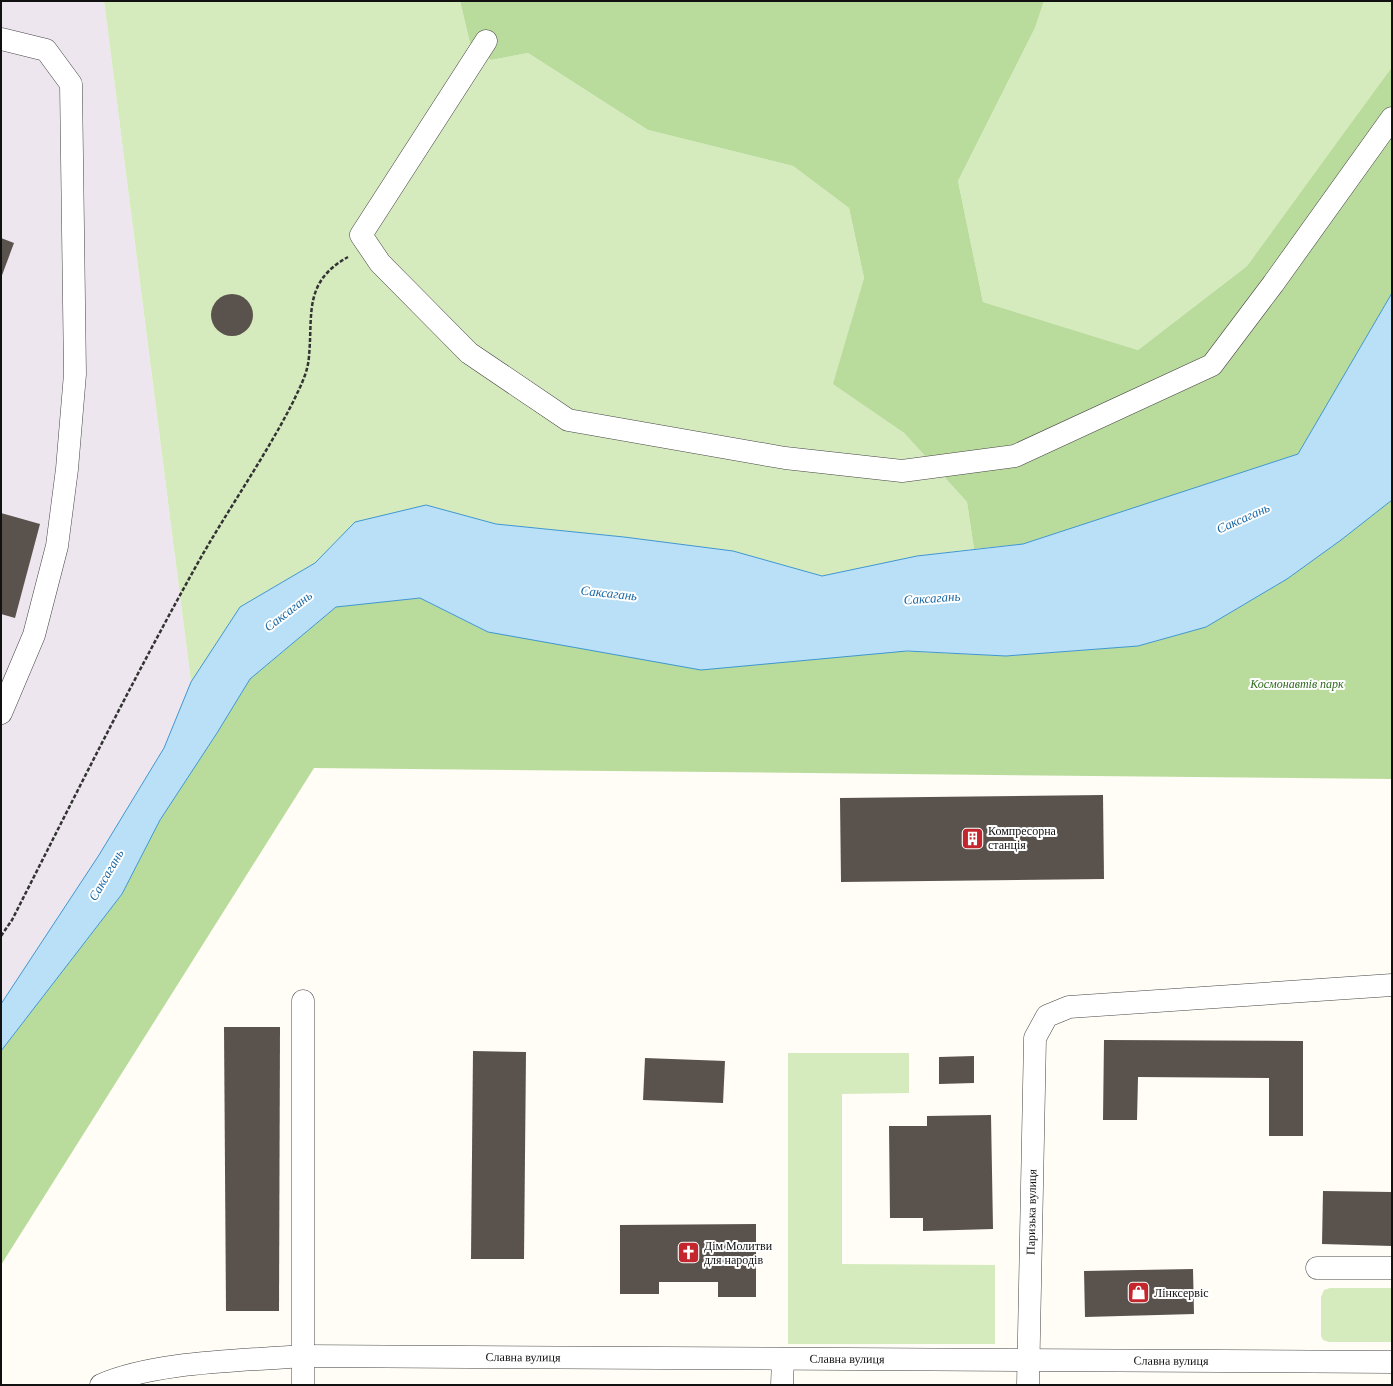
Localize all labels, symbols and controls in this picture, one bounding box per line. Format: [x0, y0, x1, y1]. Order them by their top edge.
water label: Саксагань [1214, 500, 1272, 536]
water label: Саксагань [580, 583, 638, 603]
water label: Саксагань [261, 588, 315, 634]
water label: Саксагань [903, 589, 961, 607]
park label: Космонавтів парк [1249, 677, 1344, 691]
place label: Компресорна станція [988, 824, 1057, 852]
building icon: Компресорна станція [959, 825, 985, 851]
water label: Саксагань [85, 847, 127, 903]
street label: Паризька вулиця [1024, 1169, 1039, 1255]
place label: Дім Молитви для народів [704, 1239, 773, 1267]
church icon: Дім Молитви для народів [675, 1240, 701, 1266]
shop icon: Лінксервіс [1126, 1280, 1152, 1306]
place label: Лінксервіс [1154, 1286, 1209, 1300]
street label: Славна вулиця [486, 1350, 561, 1364]
street label: Славна вулиця [810, 1352, 885, 1366]
street label: Славна вулиця [1134, 1354, 1209, 1368]

